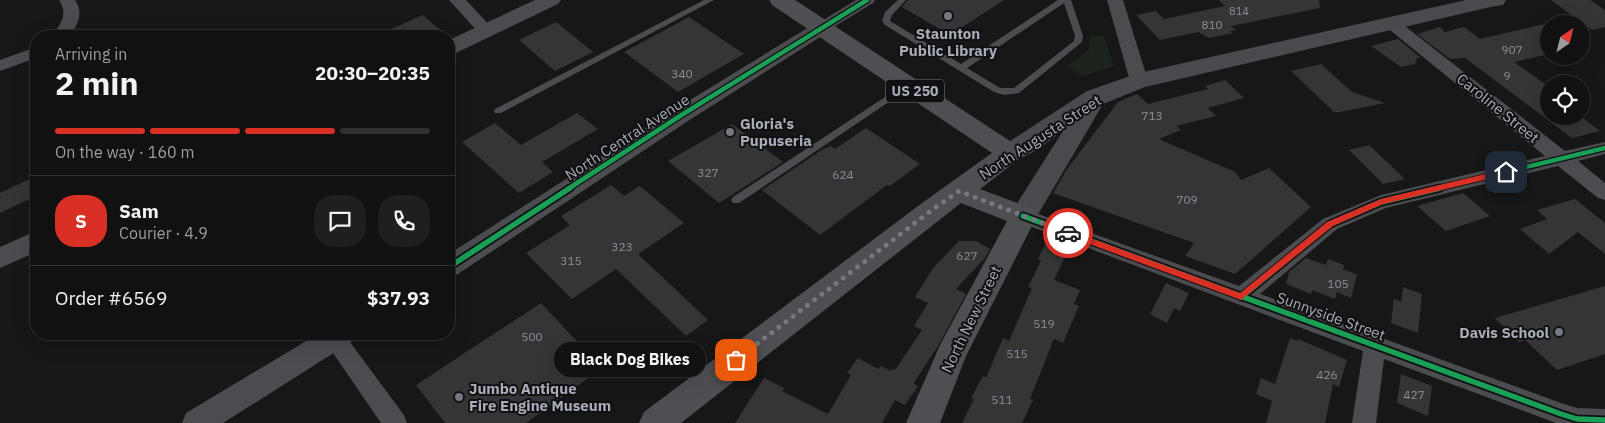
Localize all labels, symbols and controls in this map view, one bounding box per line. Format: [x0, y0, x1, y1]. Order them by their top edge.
house number: 814 [1229, 4, 1249, 18]
marker: Staunton Public Library [942, 10, 954, 22]
north arrow [1540, 15, 1590, 65]
map controls [1540, 15, 1590, 125]
house number: 810 [1201, 17, 1223, 32]
place label: Staunton Public Library [899, 24, 997, 60]
house number: 907 [1501, 42, 1523, 57]
text: Arriving in [55, 44, 127, 64]
text: 20:30–20:35 [315, 61, 430, 85]
text: 2 min [55, 62, 139, 104]
house number: 340 [671, 66, 693, 81]
house number: 9 [1503, 68, 1511, 83]
street label: Caroline Street [1453, 69, 1543, 147]
button: locate [1540, 75, 1590, 125]
road number: US 250 [886, 80, 944, 102]
street label: North Central Avenue [561, 90, 693, 184]
street label: North Augusta Street [975, 90, 1105, 184]
house number: 713 [1141, 108, 1163, 123]
place label: Gloria's Pupuseria [740, 114, 812, 150]
marker: Gloria's Pupuseria [724, 126, 736, 138]
text: On the way · 160 m [55, 142, 194, 162]
pin [1485, 151, 1527, 193]
icon: home [1492, 158, 1520, 186]
house number: 327 [697, 165, 719, 180]
house number: 624 [832, 167, 854, 182]
house number: 709 [1176, 192, 1198, 207]
button: chat [314, 195, 366, 247]
button: phone [378, 195, 430, 247]
text: Sam [119, 199, 159, 223]
courier [1043, 208, 1093, 258]
text: S [75, 209, 87, 233]
icon: car [1054, 219, 1082, 247]
text: Courier · 4.9 [119, 223, 208, 243]
house number: 323 [611, 239, 633, 254]
house number: 627 [956, 248, 978, 263]
house number: 315 [560, 253, 582, 268]
street label: North New Street [937, 262, 1005, 376]
house number: 105 [1327, 276, 1349, 291]
text: Order #6569 [55, 286, 167, 310]
text: $37.93 [367, 286, 430, 310]
street label: Sunnyside Street [1274, 288, 1388, 344]
house number: 519 [1033, 316, 1055, 331]
place label: Davis School [1459, 323, 1549, 342]
marker: Davis School [1553, 326, 1565, 338]
house number: 500 [521, 329, 543, 344]
pin [715, 339, 757, 381]
callout: Black Dog Bikes [554, 342, 706, 378]
icon: bag [722, 346, 750, 374]
house number: 515 [1006, 346, 1028, 361]
text: Black Dog Bikes [570, 349, 690, 369]
house number: 426 [1316, 367, 1338, 382]
place label: Jumbo Antique Fire Engine Museum [469, 379, 611, 415]
house number: 427 [1403, 387, 1425, 402]
marker: Jumbo Antique Fire Engine Museum [453, 391, 465, 403]
house number: 511 [991, 392, 1013, 407]

